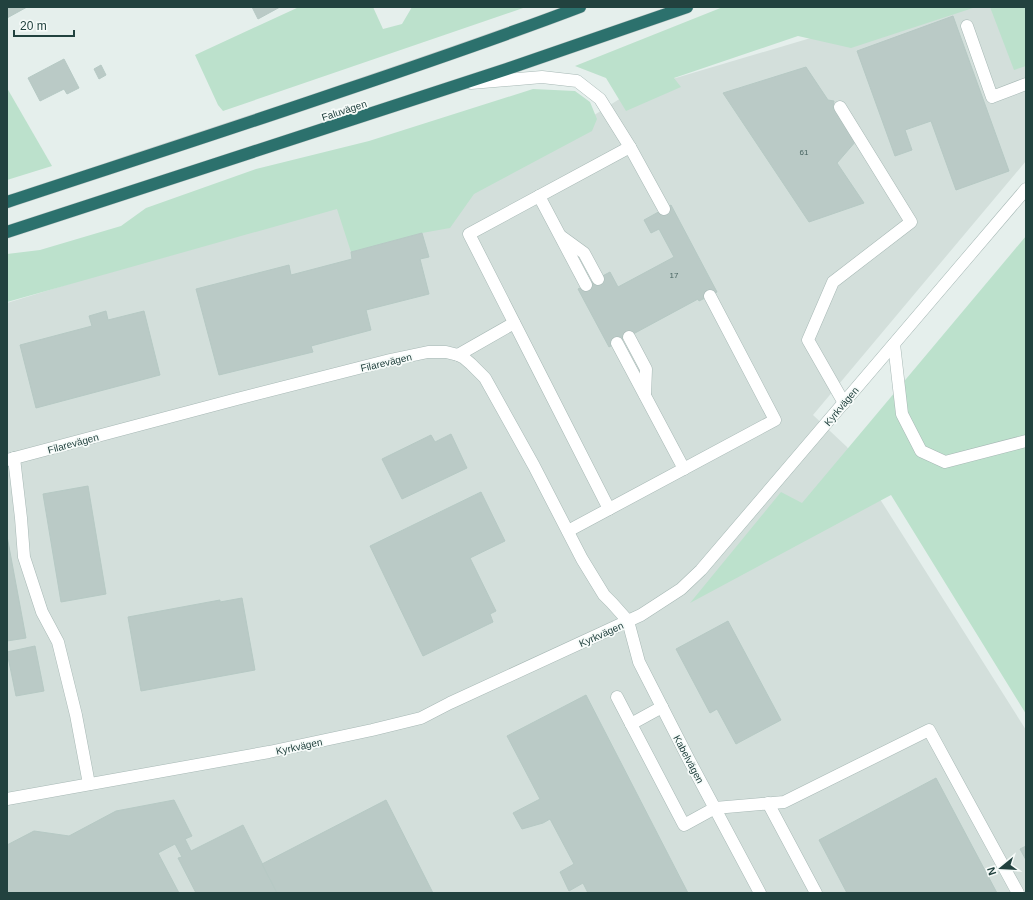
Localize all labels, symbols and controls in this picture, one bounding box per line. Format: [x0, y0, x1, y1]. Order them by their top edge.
scale bar [14, 12, 74, 38]
text: 20 m [20, 19, 47, 33]
street label: Faluvägen [320, 98, 368, 123]
house number: 61 [800, 148, 809, 157]
house number: 17 [670, 271, 679, 280]
street label: Filarevägen [359, 351, 413, 374]
street label: Kyrkvägen [822, 385, 861, 428]
street label: Filarevägen [46, 431, 100, 456]
street label: Kyrkvägen [577, 620, 625, 649]
street label: Kabelvägen [671, 733, 706, 785]
street label: Kyrkvägen [275, 736, 323, 757]
north arrow [981, 848, 1021, 888]
text: N [985, 865, 998, 877]

